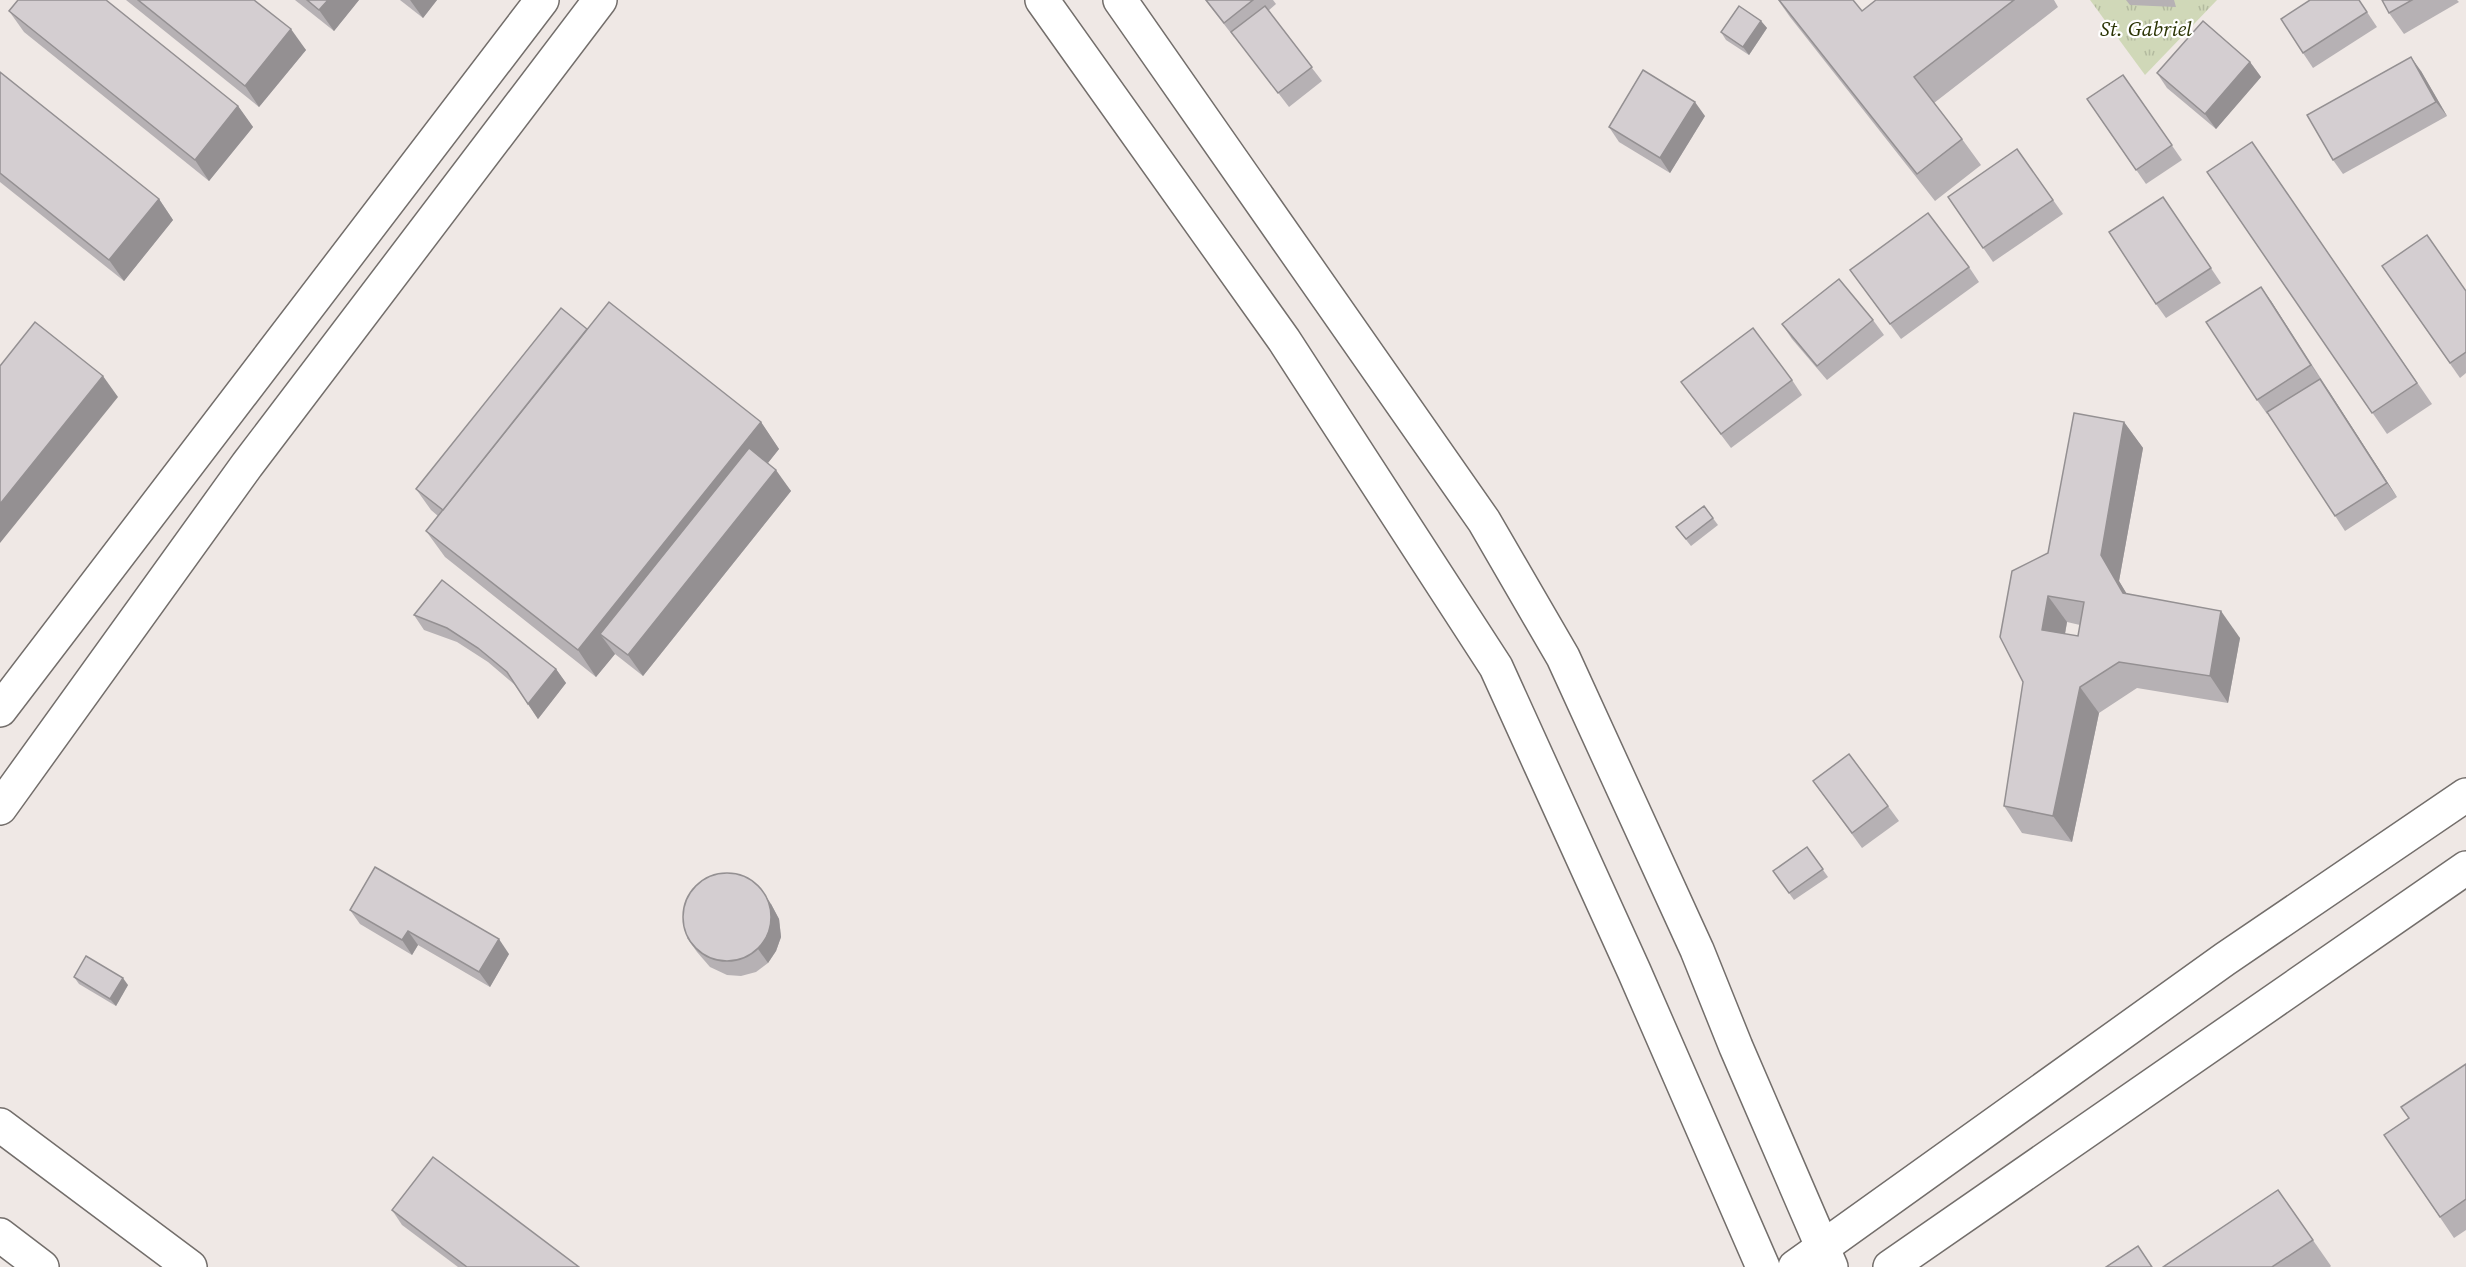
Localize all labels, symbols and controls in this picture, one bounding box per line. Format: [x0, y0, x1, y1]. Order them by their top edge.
park label: St. Gabriel [2100, 14, 2192, 43]

